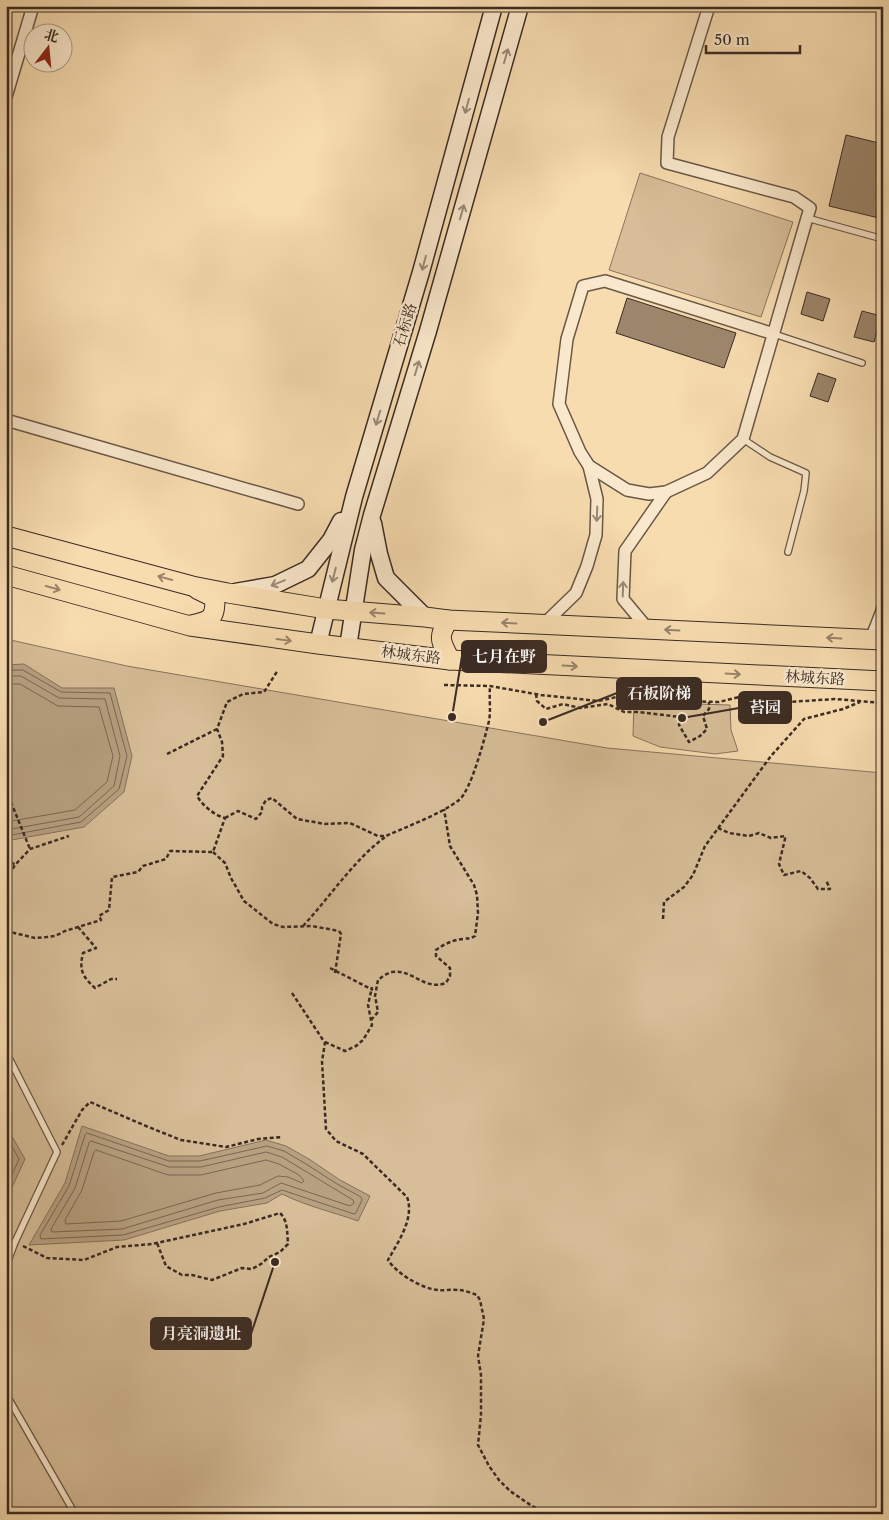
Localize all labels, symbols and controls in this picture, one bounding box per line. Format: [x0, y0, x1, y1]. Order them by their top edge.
north arrow [22, 22, 72, 72]
scale bar [706, 22, 800, 54]
text: 北 [42, 25, 61, 46]
text: 50 m [714, 30, 750, 49]
one-way arrow [502, 48, 512, 64]
one-way arrow [461, 98, 471, 114]
one-way arrow [457, 205, 467, 221]
one-way arrow [418, 254, 428, 270]
street label: 石标路 [389, 301, 420, 349]
one-way arrow [412, 361, 422, 377]
one-way arrow [372, 410, 382, 426]
one-way arrow [592, 506, 601, 522]
one-way arrow [329, 567, 338, 583]
one-way arrow [157, 573, 173, 583]
one-way arrow [271, 578, 286, 588]
one-way arrow [618, 582, 628, 598]
one-way arrow [45, 584, 61, 593]
one-way arrow [369, 608, 385, 618]
one-way arrow [502, 618, 518, 628]
one-way arrow [664, 626, 680, 635]
one-way arrow [826, 633, 842, 642]
one-way arrow [276, 635, 292, 645]
street label: 林城东路 [380, 641, 442, 668]
callout: 七月在野 [462, 641, 546, 672]
text: 七月在野 [472, 646, 536, 666]
one-way arrow [562, 661, 578, 671]
street label: 林城东路 [785, 666, 845, 689]
one-way arrow [724, 669, 740, 678]
callout: 石板阶梯 [617, 678, 701, 709]
text: 石板阶梯 [627, 683, 691, 703]
callout: 苔园 [739, 692, 791, 723]
text: 苔园 [749, 697, 781, 717]
callout: 月亮洞遗址 [151, 1318, 251, 1349]
text: 月亮洞遗址 [161, 1323, 241, 1343]

